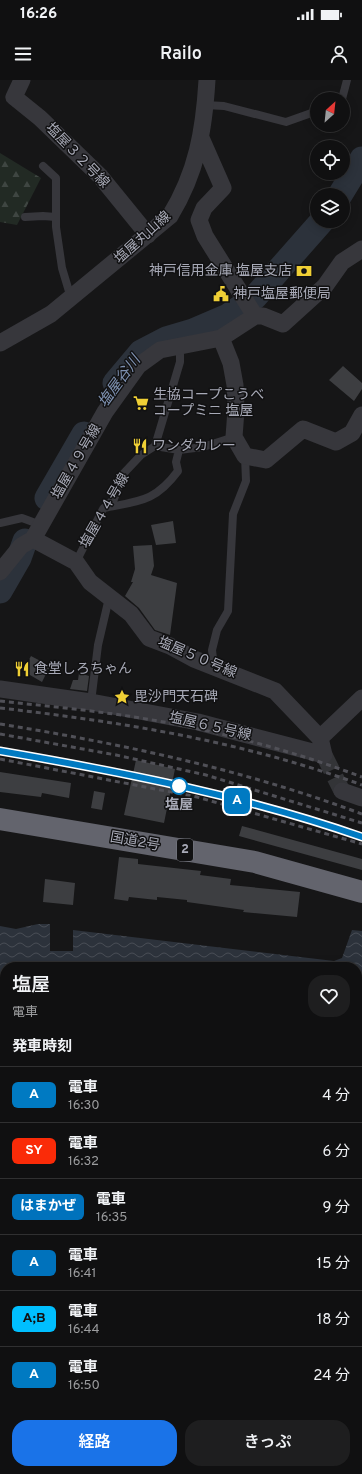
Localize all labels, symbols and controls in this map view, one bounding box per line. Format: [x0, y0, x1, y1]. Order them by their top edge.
text: 16:26 [20, 5, 57, 24]
icon: menu [12, 43, 34, 65]
text: Railo [160, 43, 202, 66]
icon: person [328, 43, 350, 65]
north arrow [310, 92, 350, 132]
map controls [310, 92, 350, 228]
street label: 塩屋３２号線 [42, 119, 113, 192]
button: locate [310, 140, 350, 180]
button: layers [310, 188, 350, 228]
street label: 塩屋丸山線 [111, 208, 175, 268]
place label: 神戸信用金庫 塩屋支店 [149, 262, 292, 280]
bank icon: 神戸信用金庫 塩屋支店 [295, 262, 313, 280]
public building icon: 神戸塩屋郵便局 [212, 285, 230, 303]
place label: 神戸塩屋郵便局 [233, 285, 331, 303]
water label: 塩屋谷川 [95, 351, 146, 412]
place label: 生協コープこうべ コープミニ 塩屋 [153, 386, 264, 420]
supermarket icon: 生協コープこうべ コープミニ 塩屋 [132, 394, 150, 412]
street label: 塩屋４９号線 [48, 421, 105, 503]
restaurant icon: ワンダカレー [131, 437, 149, 455]
place label: ワンダカレー [152, 438, 236, 455]
street label: 塩屋４４号線 [76, 470, 133, 552]
street label: 塩屋５０号線 [155, 633, 239, 682]
restaurant icon: 食堂しろちゃん [13, 660, 31, 678]
place label: 食堂しろちゃん [34, 661, 132, 678]
place icon: 毘沙門天石碑 [113, 688, 131, 706]
place label: 毘沙門天石碑 [134, 689, 218, 706]
street label: 塩屋６５号線 [167, 708, 253, 745]
marker: 塩屋 [170, 777, 188, 795]
line badge: A [224, 788, 250, 814]
text: A [232, 792, 242, 809]
place label: 塩屋 [165, 796, 193, 814]
street label: 国道2号 [109, 829, 161, 855]
road number: 2 [177, 839, 193, 861]
text: 塩屋 [12, 974, 50, 998]
button: heart [308, 975, 350, 1017]
text: 電車 [12, 1005, 38, 1021]
text: 発車時刻 [12, 1038, 72, 1057]
text: 電車 [68, 1079, 98, 1098]
text: A [29, 1086, 39, 1103]
text: 4 分 [322, 1087, 350, 1106]
text: 16:30 [68, 1098, 100, 1114]
text: 電車 [68, 1135, 98, 1154]
text: SY [25, 1142, 43, 1159]
text: 6 分 [323, 1143, 350, 1162]
text: 16:32 [68, 1154, 99, 1170]
text: 電車 [96, 1191, 126, 1210]
text: はまかぜ [20, 1198, 76, 1215]
text: 9 分 [323, 1199, 350, 1218]
text: 16:35 [96, 1210, 127, 1226]
text: 電車 [68, 1247, 98, 1266]
text: A [29, 1254, 39, 1271]
text: 15 分 [317, 1255, 350, 1274]
text: 16:41 [68, 1266, 96, 1282]
text: 電車 [68, 1303, 98, 1322]
text: A;B [22, 1310, 46, 1327]
text: 18 分 [317, 1311, 350, 1330]
text: 16:44 [68, 1322, 100, 1338]
text: 電車 [68, 1359, 98, 1378]
text: A [29, 1366, 39, 1383]
text: 24 分 [313, 1367, 350, 1386]
text: 16:50 [68, 1378, 100, 1394]
button: 経路 [12, 1420, 177, 1466]
button: きっぷ [185, 1420, 350, 1466]

